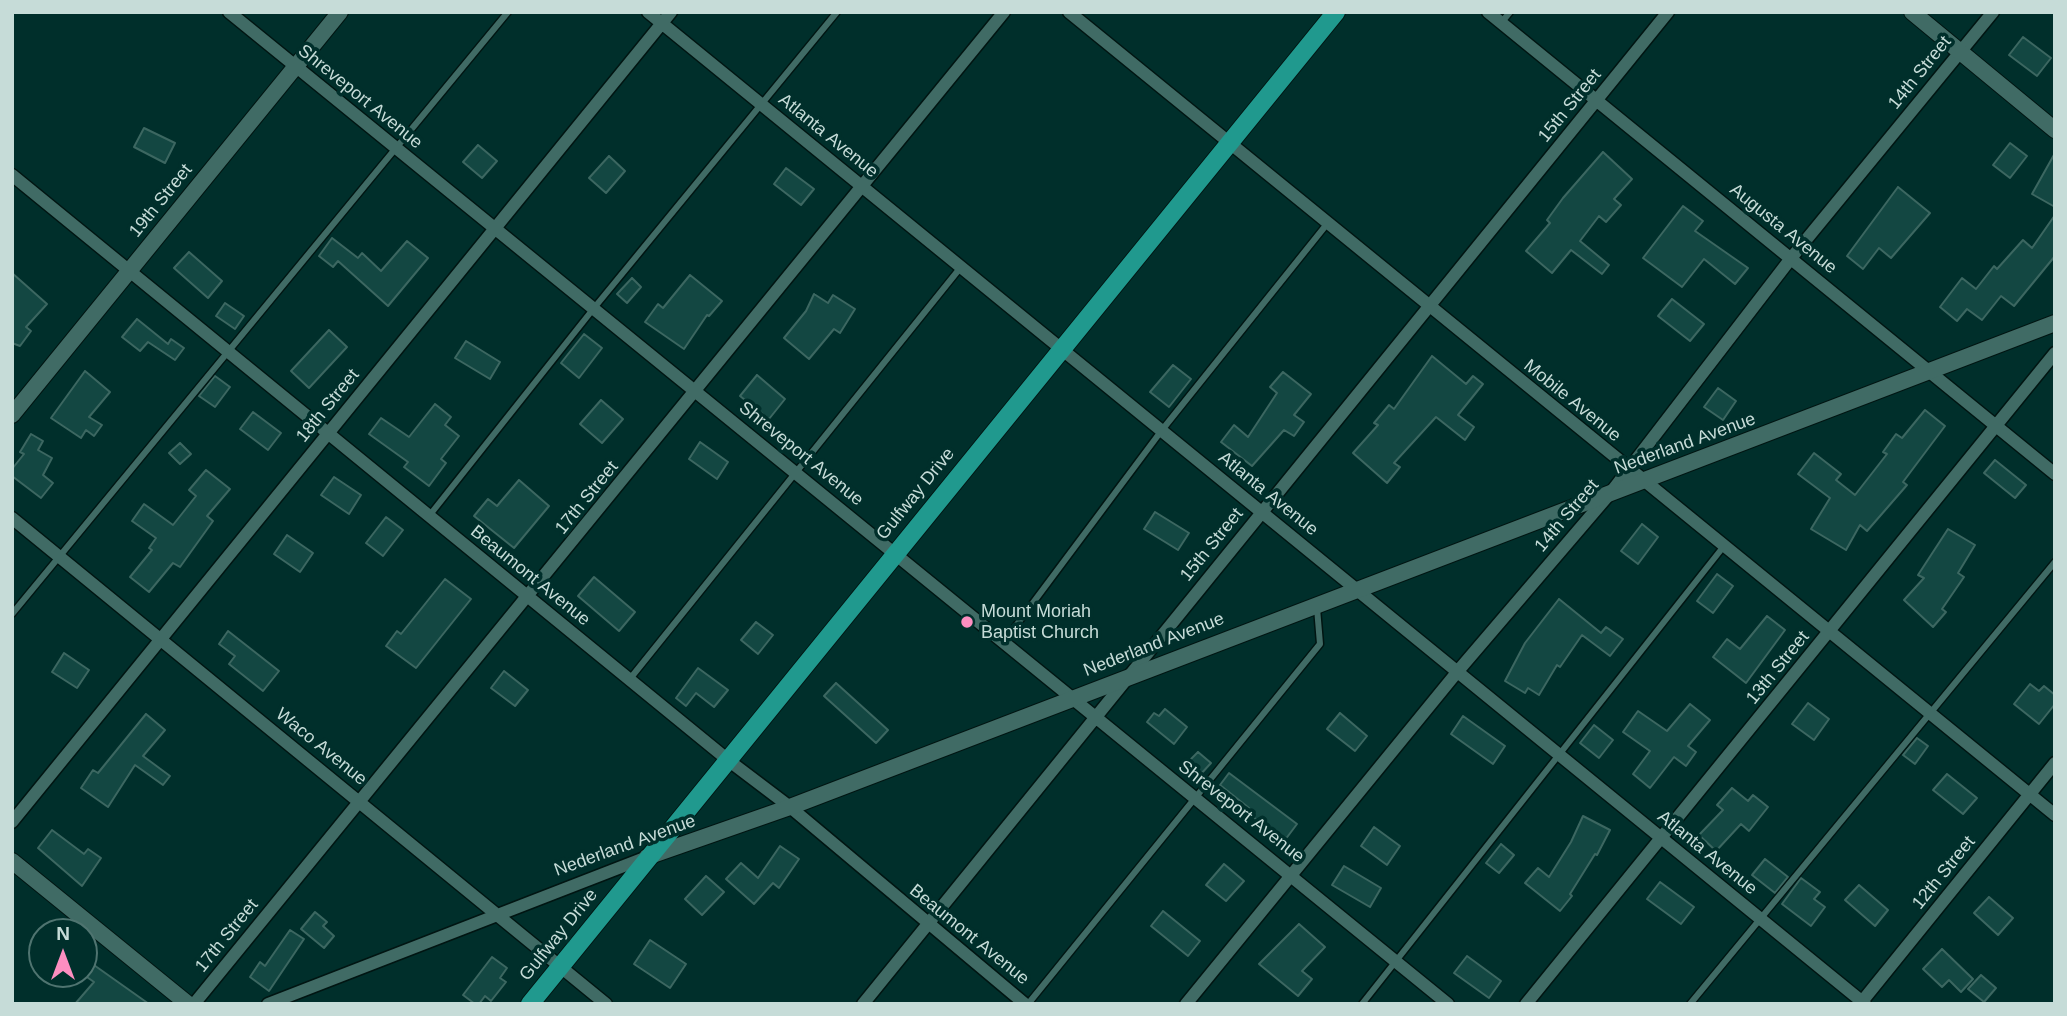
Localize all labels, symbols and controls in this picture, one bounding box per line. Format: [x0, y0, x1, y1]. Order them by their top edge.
street label: 14th Street [1884, 32, 1956, 114]
street label: Shreveport Avenue [293, 40, 427, 154]
street label: 15th Street [1534, 65, 1606, 147]
street label: Atlanta Avenue [774, 89, 882, 183]
street label: 19th Street [125, 160, 197, 242]
street label: Augusta Avenue [1725, 179, 1841, 279]
street label: Mobile Avenue [1519, 355, 1625, 447]
street label: 18th Street [292, 365, 364, 447]
street label: Shreveport Avenue [734, 397, 868, 511]
street label: Nederland Avenue [1611, 408, 1759, 480]
street label: Gulfway Drive [872, 444, 960, 544]
street label: Atlanta Avenue [1214, 447, 1322, 541]
street label: 17th Street [551, 457, 623, 539]
street label: 14th Street [1530, 475, 1604, 557]
street label: 15th Street [1176, 504, 1248, 586]
street label: Beaumont Avenue [466, 521, 594, 631]
place label: Mount Moriah Baptist Church [981, 601, 1099, 644]
street label: Nederland Avenue [1081, 608, 1227, 682]
marker: Mount Moriah Baptist Church [959, 614, 975, 630]
street label: 13th Street [1742, 627, 1814, 709]
street label: Waco Avenue [271, 704, 371, 790]
street label: Shreveport Avenue [1174, 756, 1308, 868]
street label: Atlanta Avenue [1653, 806, 1761, 900]
street label: Nederland Avenue [551, 810, 699, 882]
street label: 12th Street [1908, 832, 1980, 914]
street label: Beaumont Avenue [905, 880, 1033, 990]
street label: Gulfway Drive [515, 885, 603, 985]
street label: 17th Street [191, 895, 263, 977]
north arrow [28, 918, 98, 988]
text: N [56, 923, 70, 944]

